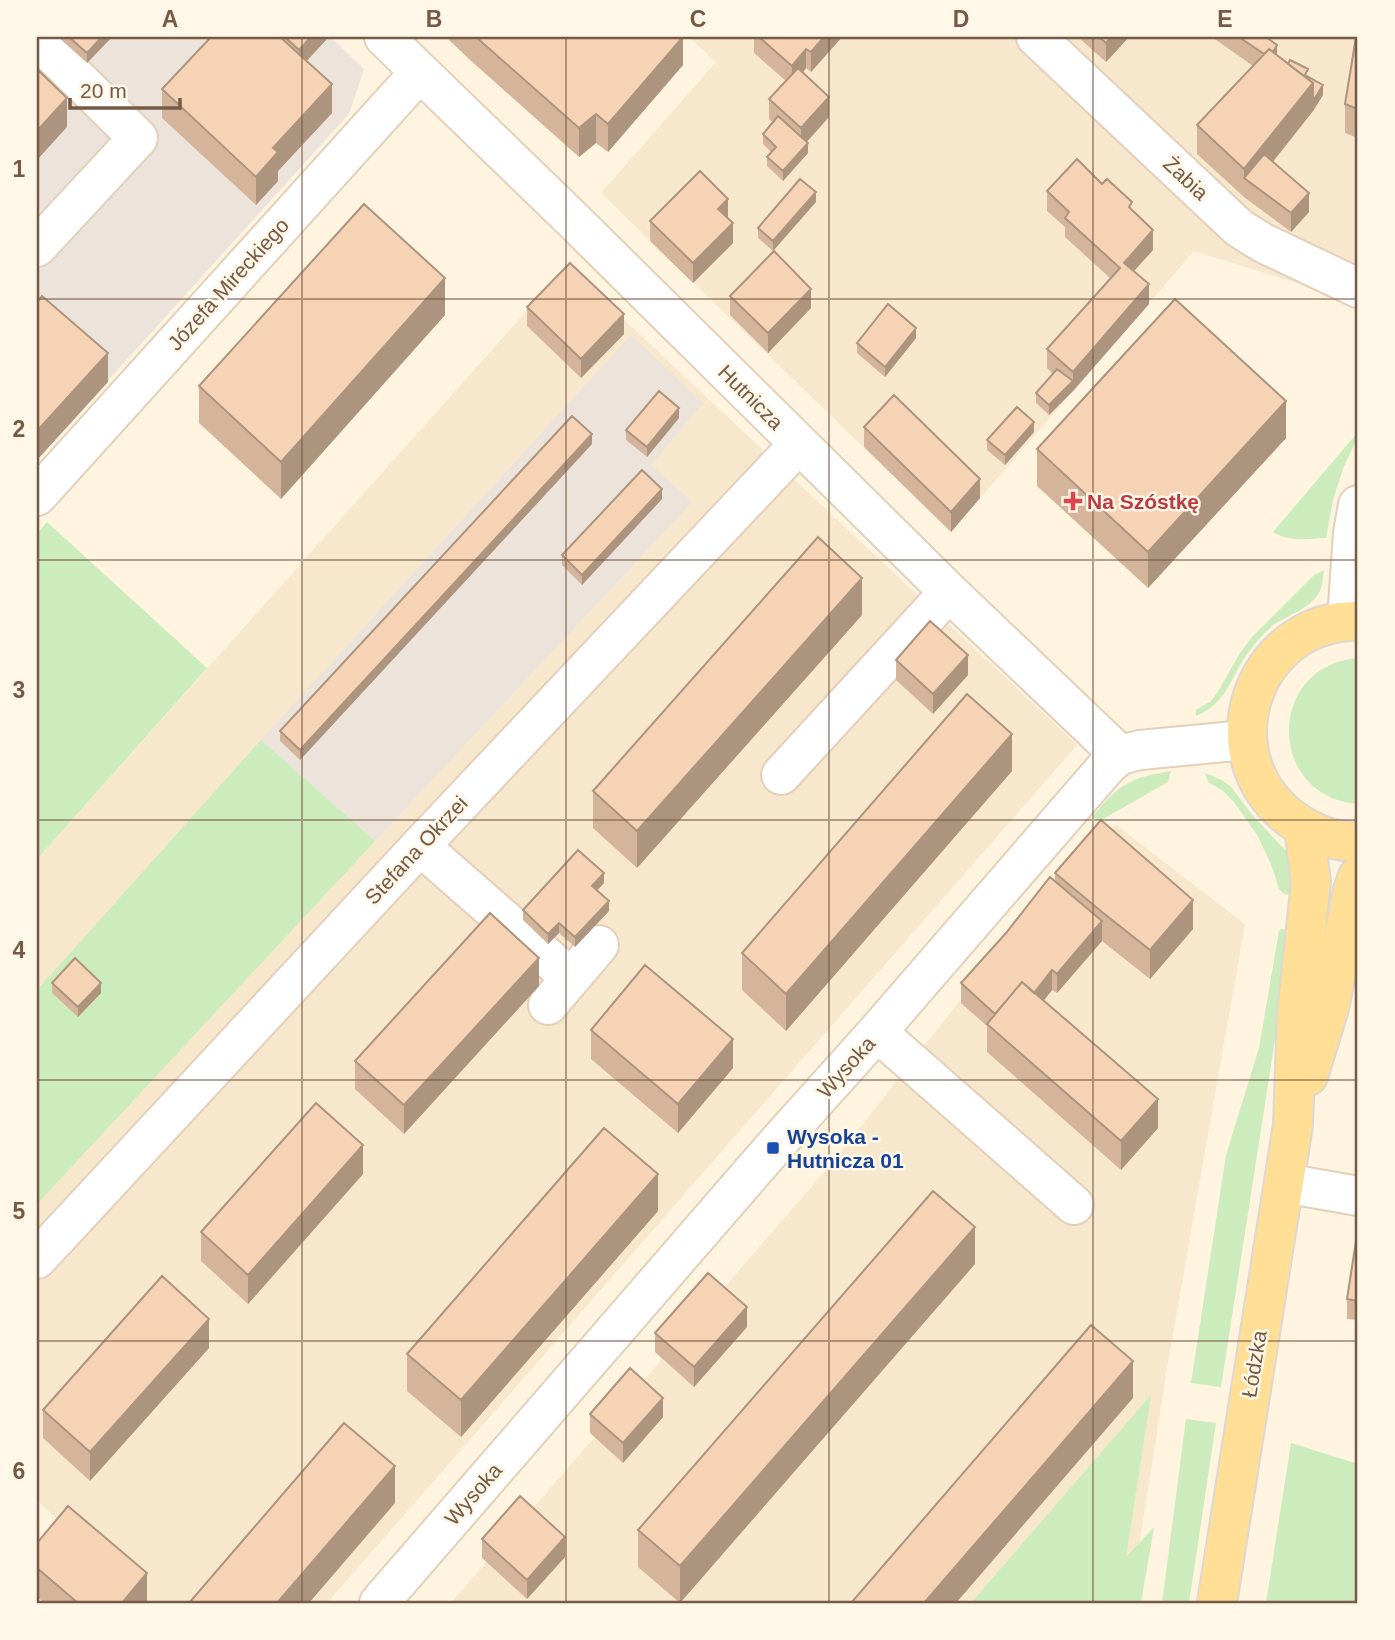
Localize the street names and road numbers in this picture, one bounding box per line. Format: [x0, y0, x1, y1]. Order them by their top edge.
street label: Żabia [1159, 152, 1213, 205]
street label: Józefa Mireckiego [163, 213, 293, 355]
street label: Hutnicza [714, 360, 788, 434]
street label: Stefana Okrzei [360, 791, 472, 909]
street label: Wysoka [813, 1031, 880, 1102]
street label: Łódzka [1237, 1328, 1271, 1399]
street label: Wysoka [440, 1458, 506, 1530]

